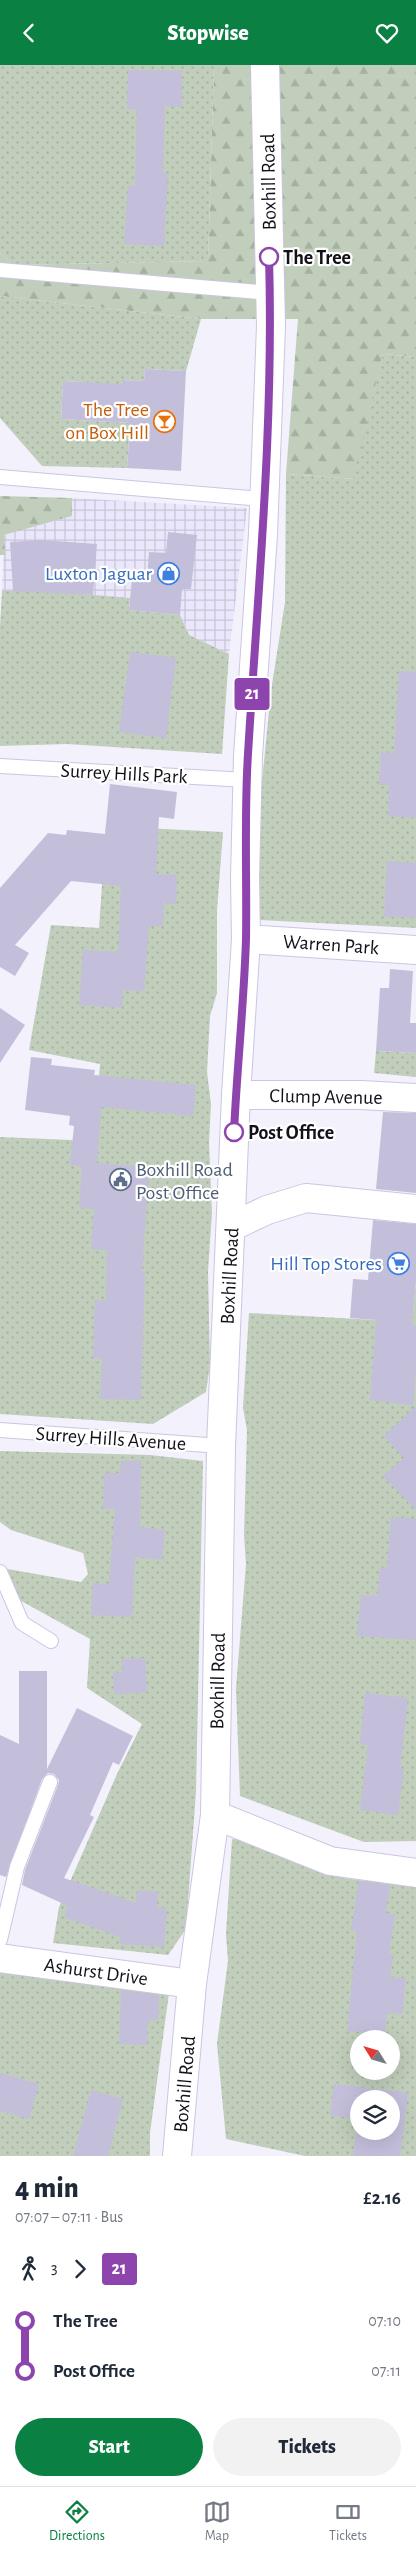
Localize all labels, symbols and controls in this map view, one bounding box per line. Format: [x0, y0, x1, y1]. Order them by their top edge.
icon: back [15, 19, 43, 47]
icon: heart [373, 19, 401, 47]
text: Stopwise [167, 22, 249, 44]
street label: Boxhill Road [258, 133, 280, 231]
marker: The Tree [259, 247, 279, 267]
place label: The Tree [283, 248, 351, 268]
place label: The Tree on Box Hill [65, 400, 149, 443]
bar icon: The Tree on Box Hill [153, 409, 177, 433]
shop icon: Luxton Jaguar [156, 561, 180, 585]
place label: Luxton Jaguar [45, 564, 153, 584]
line badge: 21 [230, 678, 274, 710]
text: 21 [245, 685, 259, 703]
street label: Surrey Hills Park [60, 761, 188, 787]
street label: Warren Park [282, 932, 380, 958]
street label: Clump Avenue [269, 1086, 383, 1108]
marker: Post Office [224, 1122, 244, 1142]
place label: Post Office [248, 1123, 334, 1143]
place label: Boxhill Road Post Office [136, 1160, 233, 1203]
public building icon: Boxhill Road Post Office [108, 1168, 132, 1192]
street label: Boxhill Road [217, 1227, 243, 1325]
supermarket icon: Hill Top Stores [386, 1251, 410, 1275]
place label: Hill Top Stores [270, 1254, 382, 1274]
street label: Surrey Hills Avenue [35, 1424, 187, 1454]
street label: Boxhill Road [207, 1632, 229, 1730]
street label: Ashurst Drive [43, 1955, 149, 1989]
north arrow [350, 2030, 400, 2080]
map controls [350, 2030, 400, 2140]
street label: Boxhill Road [171, 2035, 199, 2133]
button: layers [350, 2090, 400, 2140]
text: 4 min [15, 2175, 79, 2203]
text: £2.16 [363, 2189, 401, 2208]
text: 07:07 – 07:11 · Bus [15, 2209, 123, 2225]
icon: walk [15, 2255, 43, 2283]
icon: forward [66, 2255, 94, 2283]
text: 3 [51, 2260, 58, 2276]
text: 21 [112, 2260, 127, 2278]
text: The Tree [53, 2312, 118, 2331]
text: 07:10 [368, 2313, 401, 2329]
text: Post Office [53, 2362, 135, 2381]
text: 07:11 [371, 2363, 401, 2379]
button: Start [15, 2418, 203, 2476]
button: Tickets [213, 2418, 401, 2476]
tab: Directions [49, 2498, 105, 2545]
tab: Map [203, 2498, 231, 2545]
tab: Tickets [329, 2498, 367, 2545]

